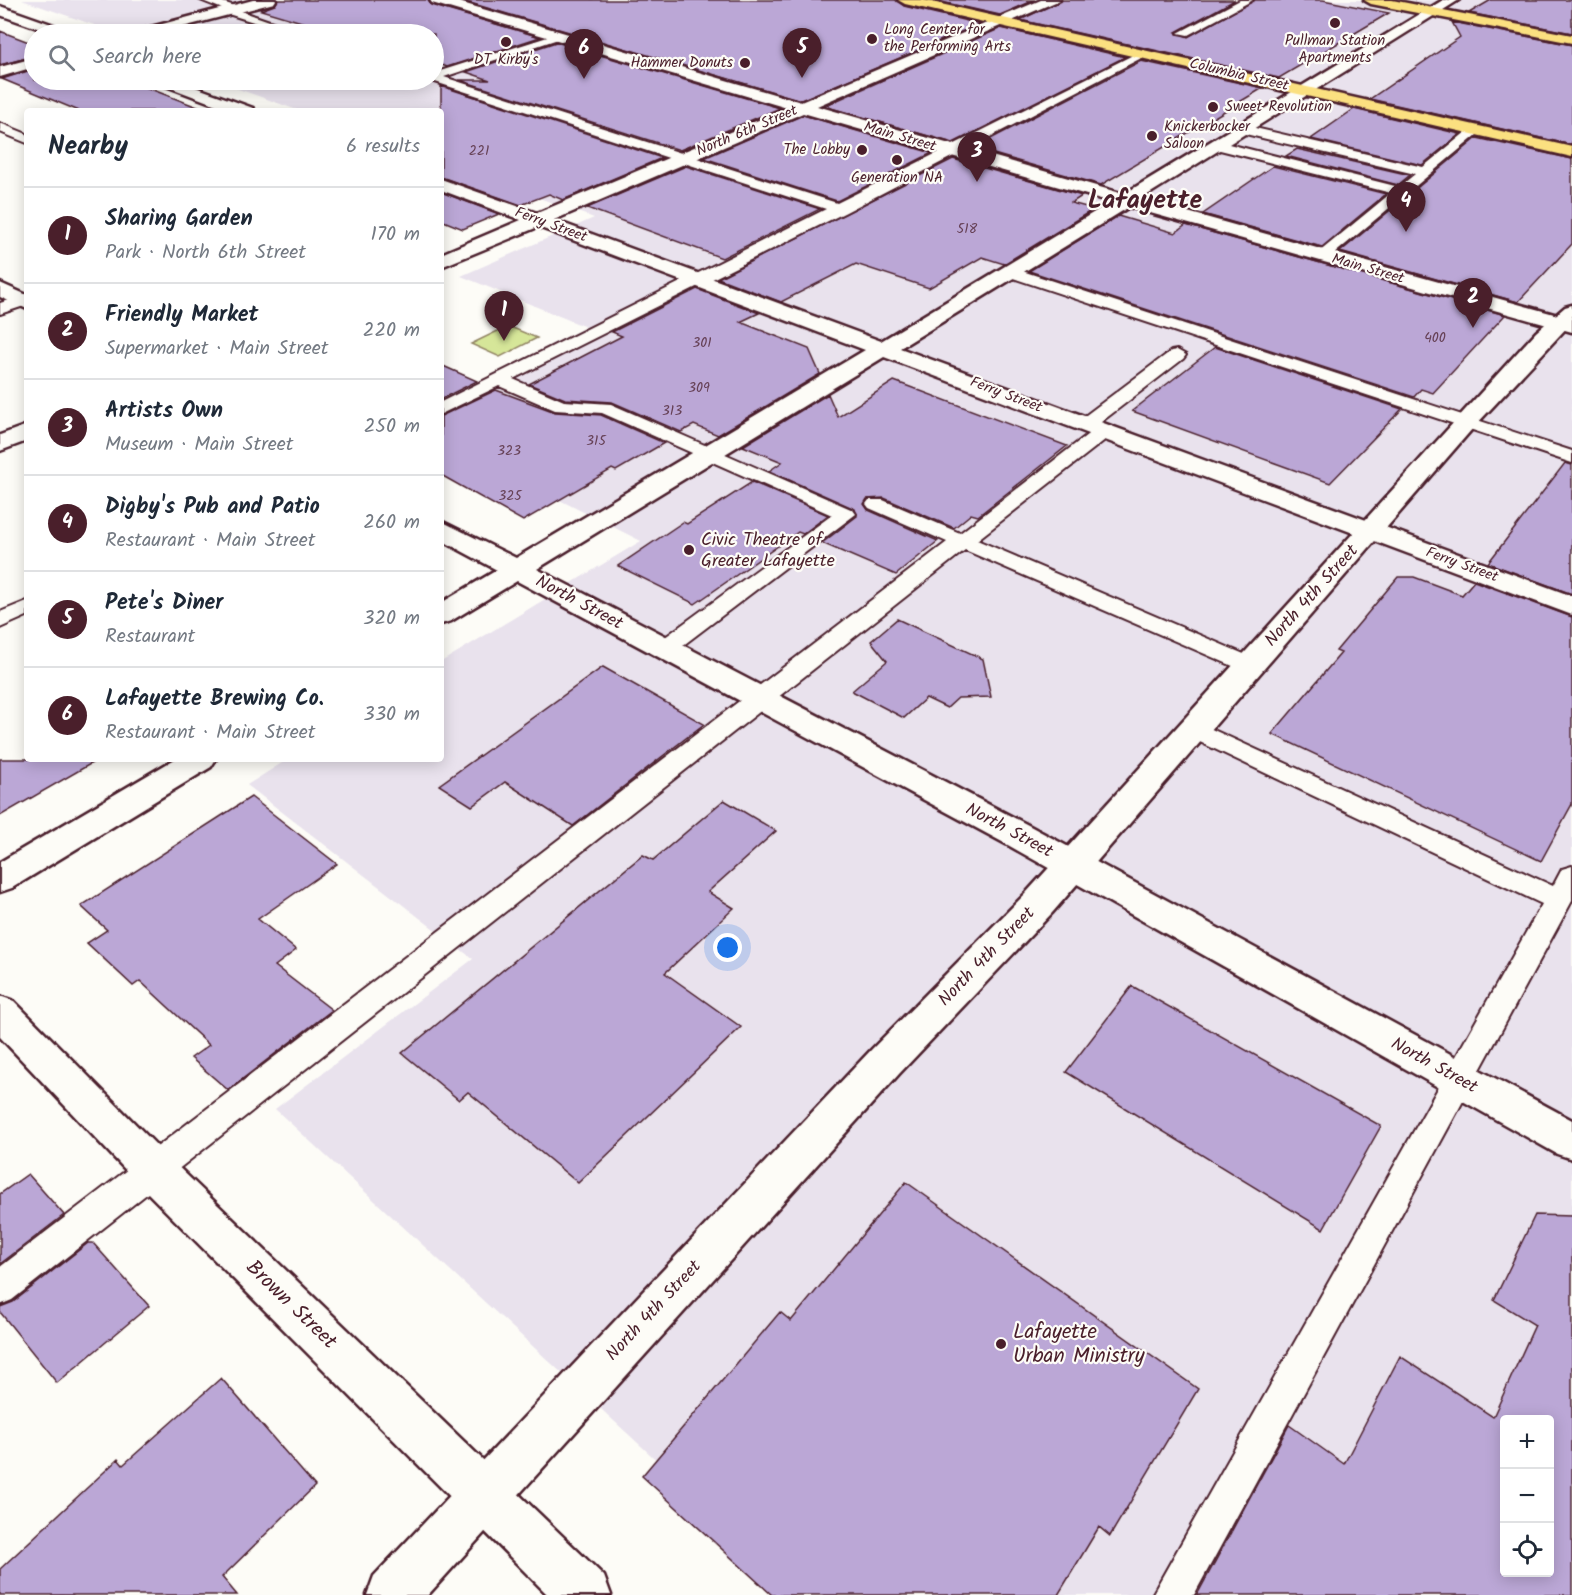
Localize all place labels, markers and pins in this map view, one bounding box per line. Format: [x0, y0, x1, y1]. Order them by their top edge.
marker: Pullman Station Apartments [1328, 16, 1342, 30]
place label: Long Center for the Performing Arts [884, 18, 1011, 59]
pin: 5 [782, 28, 822, 78]
pin: 6 [564, 29, 604, 79]
place label: Pullman Station Apartments [1285, 29, 1385, 70]
marker: Long Center for the Performing Arts [865, 32, 879, 46]
marker: DT Kirby's [499, 35, 513, 49]
place label: DT Kirby's [474, 48, 539, 72]
place label: Hammer Donuts [630, 51, 734, 75]
marker: Hammer Donuts [738, 56, 752, 70]
place label: Sweet Revolution [1225, 95, 1332, 119]
marker: Sweet Revolution [1206, 100, 1220, 114]
place label: Knickerbocker Saloon [1164, 115, 1251, 156]
marker: Knickerbocker Saloon [1145, 129, 1159, 143]
pin: 3 [958, 132, 996, 182]
place label: The Lobby [783, 138, 851, 162]
marker: The Lobby [855, 143, 869, 157]
marker: Generation NA [890, 153, 904, 167]
place label: Generation NA [851, 166, 943, 190]
pin: 4 [1386, 182, 1426, 232]
pin: 2 [1454, 278, 1492, 328]
pin: 1 [484, 292, 524, 341]
place label: Civic Theatre of Greater Lafayette [701, 526, 835, 576]
marker: Civic Theatre of Greater Lafayette [682, 543, 696, 557]
place label: Lafayette Urban Ministry [1013, 1316, 1145, 1373]
marker: Lafayette Urban Ministry [994, 1337, 1008, 1351]

